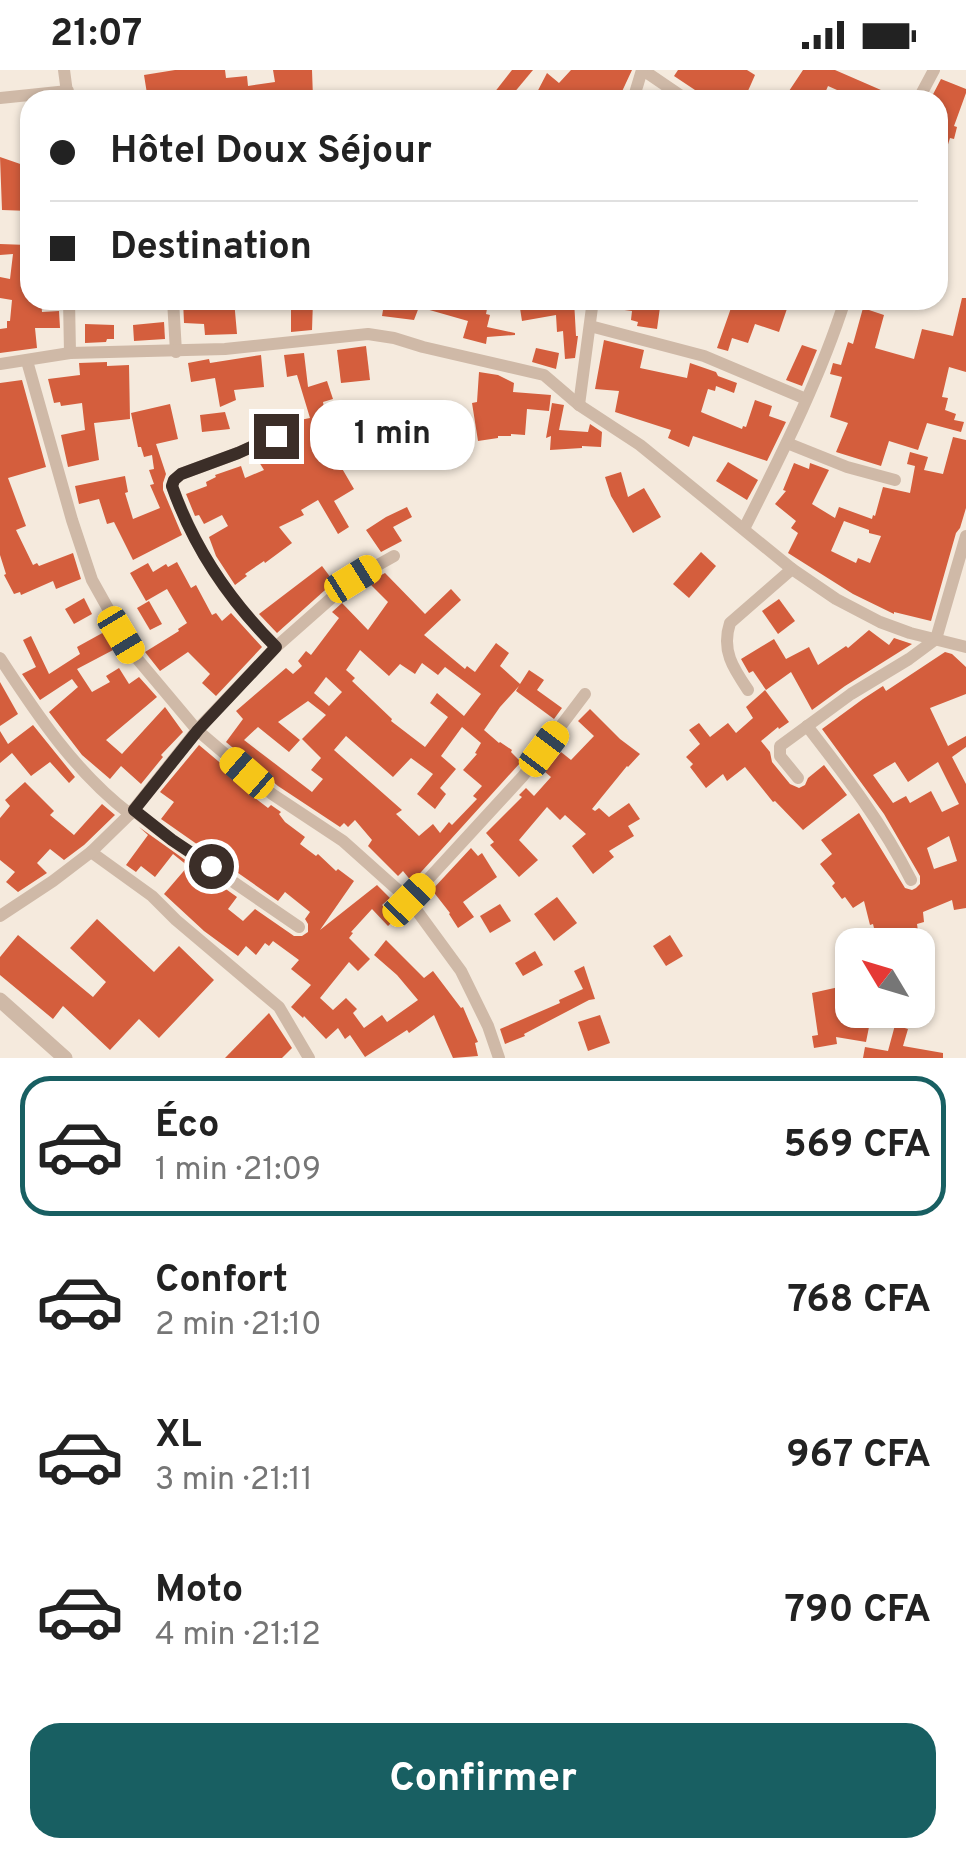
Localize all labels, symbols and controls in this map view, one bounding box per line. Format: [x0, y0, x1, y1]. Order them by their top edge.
text: 21:07 [50, 11, 142, 60]
text: Hôtel Doux Séjour [110, 128, 432, 177]
text: Destination [110, 224, 312, 273]
callout: 1 min [311, 401, 476, 471]
route end [254, 414, 299, 459]
text: 1 min [354, 415, 431, 455]
car [320, 550, 386, 608]
car [93, 602, 149, 668]
car [514, 716, 574, 782]
car [215, 742, 279, 804]
route start [189, 844, 234, 889]
car [377, 868, 441, 932]
north arrow [835, 928, 935, 1028]
map controls [835, 928, 935, 1028]
icon: car [35, 1101, 125, 1191]
text: Éco [155, 1102, 219, 1151]
text: 569 CFA [783, 1122, 931, 1171]
text: 1 min · 21:09 [155, 1151, 321, 1191]
icon: car [35, 1256, 125, 1346]
text: Confort [155, 1257, 288, 1306]
text: 768 CFA [788, 1277, 931, 1326]
text: 2 min · 21:10 [155, 1306, 322, 1346]
icon: car [35, 1411, 125, 1501]
text: XL [155, 1412, 202, 1461]
text: 967 CFA [786, 1432, 931, 1481]
text: 3 min · 21:11 [155, 1461, 313, 1501]
icon: car [35, 1566, 125, 1656]
text: Moto [155, 1567, 243, 1616]
text: 790 CFA [785, 1587, 931, 1636]
text: 4 min · 21:12 [155, 1616, 321, 1656]
button: Confirmer [30, 1723, 936, 1838]

